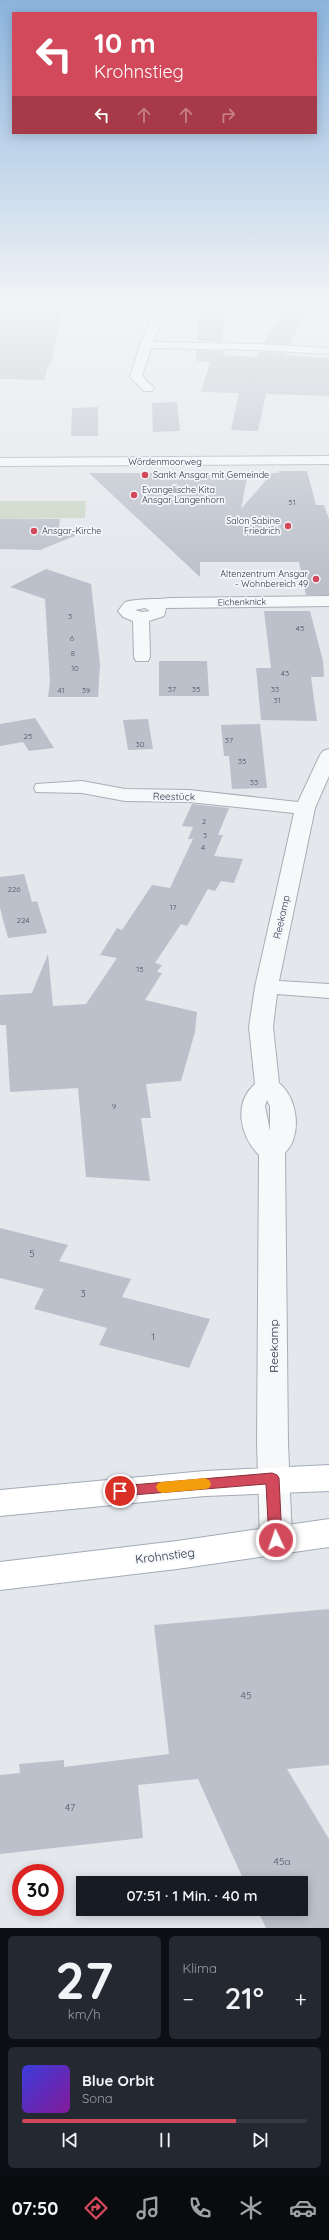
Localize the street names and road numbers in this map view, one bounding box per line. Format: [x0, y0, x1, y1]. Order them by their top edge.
street label: Wördenmoorweg [128, 456, 202, 467]
street label: Eichenknick [218, 596, 267, 607]
street label: Reestück [153, 790, 195, 803]
street label: Reekamp [270, 894, 293, 940]
street label: Reekamp [266, 1319, 281, 1373]
street label: Krohnstieg [134, 1544, 196, 1567]

